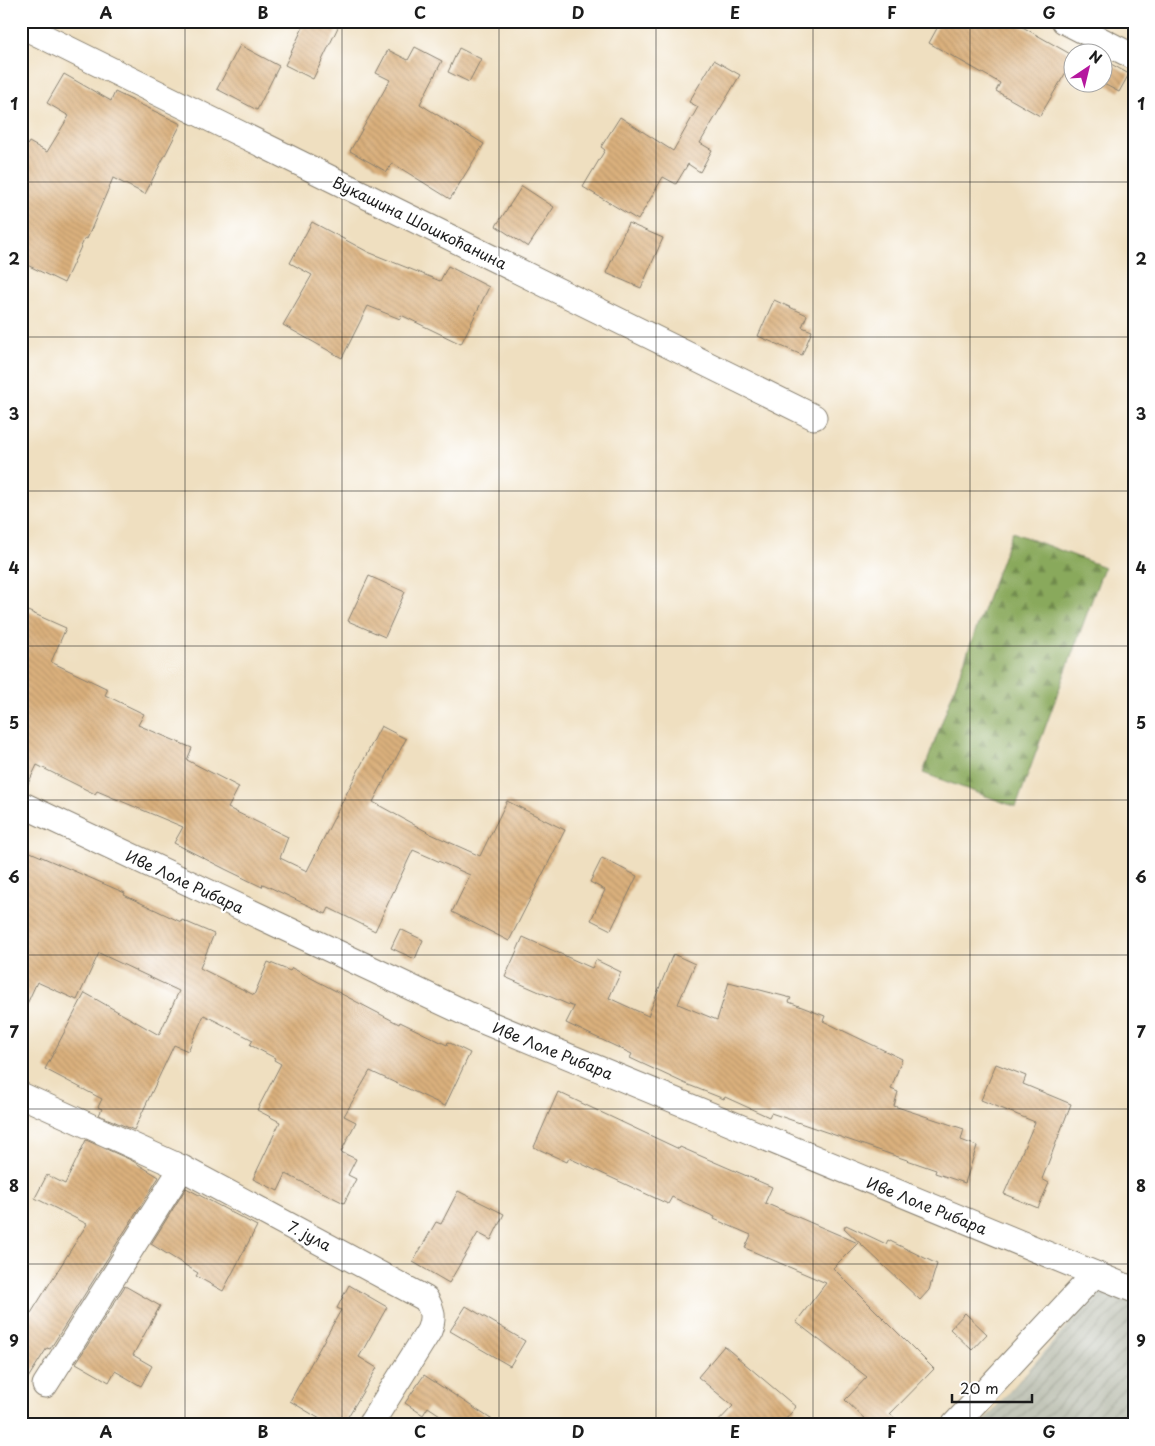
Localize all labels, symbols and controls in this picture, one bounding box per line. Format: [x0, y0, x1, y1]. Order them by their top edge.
text: A [100, 0, 113, 24]
text: B [258, 0, 269, 24]
text: C [414, 0, 426, 24]
text: D [572, 0, 584, 24]
text: E [730, 0, 740, 24]
text: F [887, 0, 897, 24]
text: G [1042, 0, 1056, 24]
north arrow [1062, 42, 1112, 92]
text: N [1085, 45, 1106, 69]
text: 1 [10, 91, 18, 115]
text: 1 [1137, 91, 1145, 115]
street label: Вукашина Шошкоћанина [329, 170, 512, 275]
text: 2 [8, 246, 20, 270]
text: 2 [1135, 246, 1147, 270]
text: 3 [9, 401, 19, 425]
text: 3 [1136, 401, 1146, 425]
text: 4 [9, 555, 20, 579]
text: 4 [1136, 555, 1147, 579]
text: 5 [9, 710, 19, 734]
text: 5 [1136, 710, 1146, 734]
street label: Иве Лоле Рибара [122, 844, 248, 919]
text: 6 [8, 864, 20, 888]
text: 6 [1135, 864, 1147, 888]
street label: Иве Лоле Рибара [489, 1015, 617, 1085]
text: 7 [9, 1019, 19, 1043]
text: 7 [1136, 1019, 1146, 1043]
street label: Иве Лоле Рибара [863, 1170, 991, 1240]
text: 8 [9, 1173, 19, 1197]
text: 8 [1136, 1173, 1146, 1197]
street label: 7. јула [284, 1214, 336, 1256]
text: 9 [9, 1328, 19, 1352]
text: 9 [1136, 1328, 1146, 1352]
scale bar [952, 1371, 1032, 1403]
text: 20 m [960, 1376, 999, 1399]
text: A [100, 1419, 113, 1443]
text: B [258, 1419, 269, 1443]
text: C [414, 1419, 426, 1443]
text: D [572, 1419, 584, 1443]
text: E [730, 1419, 740, 1443]
text: F [887, 1419, 897, 1443]
text: G [1042, 1419, 1056, 1443]

